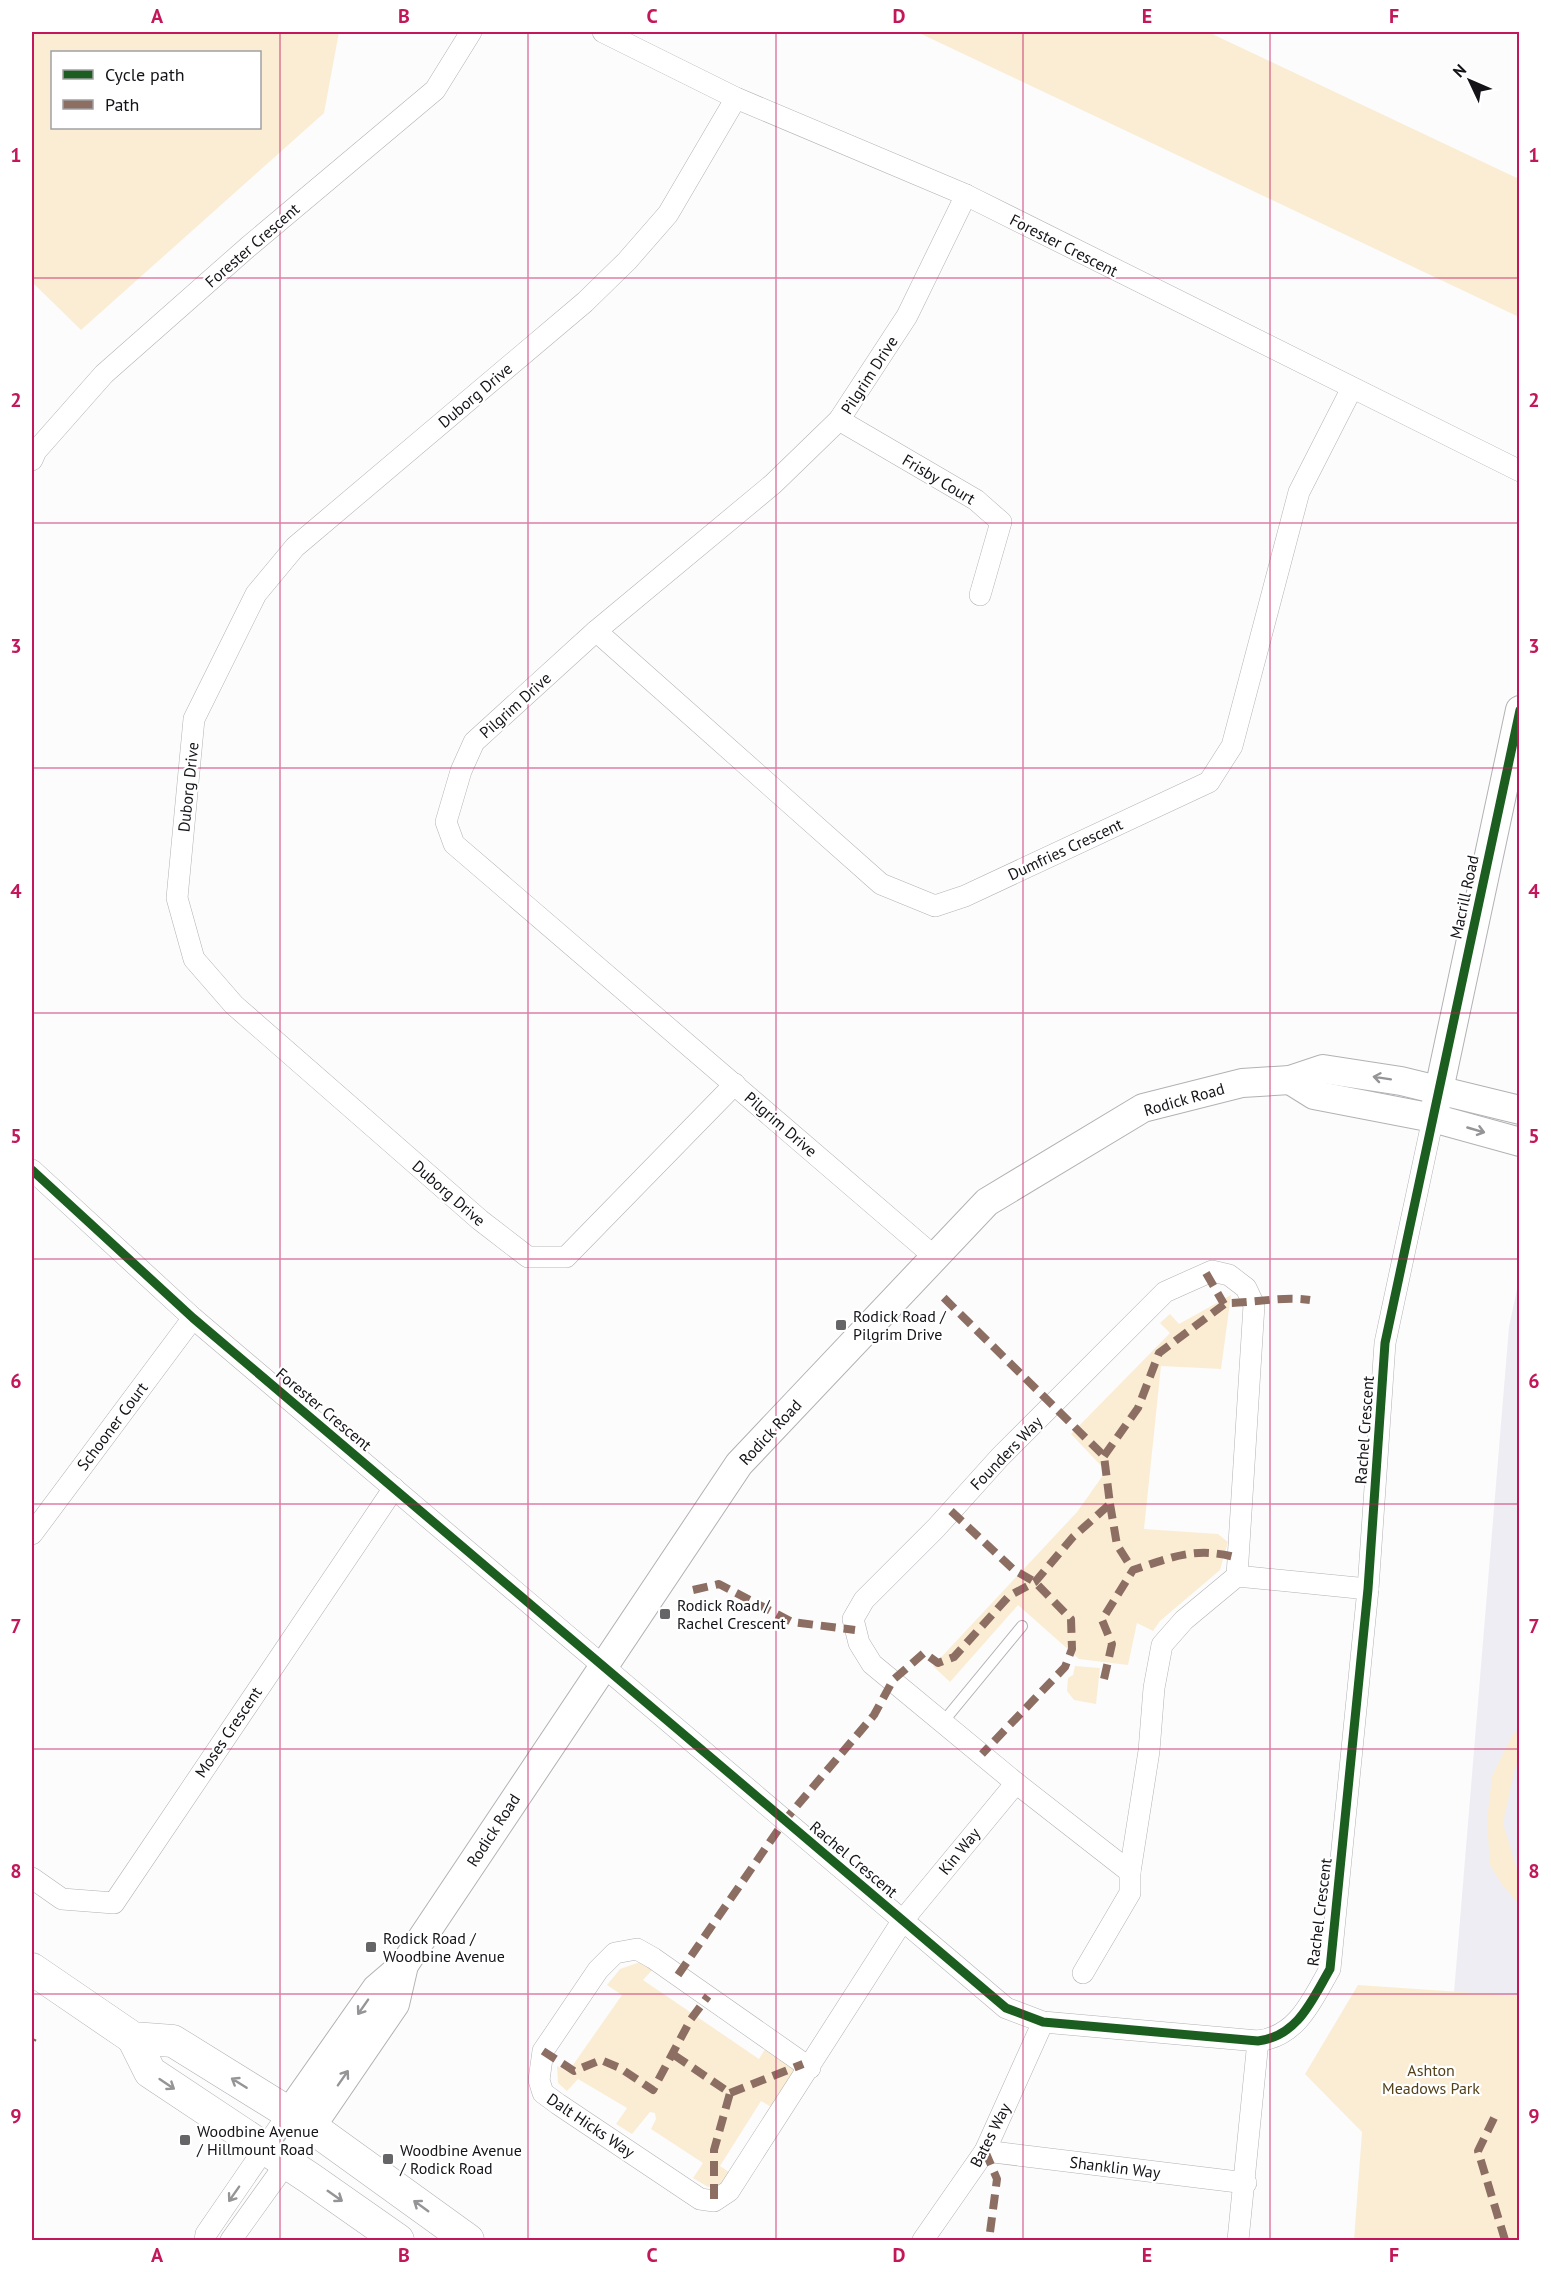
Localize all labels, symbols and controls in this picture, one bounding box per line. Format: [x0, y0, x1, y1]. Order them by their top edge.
text: A [151, 3, 164, 29]
text: B [398, 3, 410, 29]
text: C [646, 3, 658, 29]
text: D [893, 3, 906, 29]
text: E [1142, 3, 1152, 29]
text: F [1389, 3, 1399, 29]
legend [51, 51, 261, 129]
north arrow [1440, 51, 1500, 111]
text: N [1448, 60, 1470, 81]
text: Cycle path [105, 63, 185, 86]
text: Path [105, 93, 139, 116]
text: 1 [10, 142, 22, 168]
text: 1 [1528, 142, 1540, 168]
street label: Forester Crescent [201, 198, 304, 291]
street label: Forester Crescent [1007, 209, 1122, 281]
street label: Pilgrim Drive [836, 332, 902, 418]
street label: Duborg Drive [434, 358, 516, 432]
text: 2 [10, 387, 22, 413]
text: 2 [1528, 387, 1540, 413]
street label: Frisby Court [899, 449, 980, 509]
text: 3 [10, 633, 22, 659]
text: 3 [1528, 633, 1540, 659]
street label: Pilgrim Drive [475, 668, 555, 742]
street label: Duborg Drive [173, 741, 203, 833]
street label: Dumfries Crescent [1004, 813, 1126, 884]
street label: Macrill Road [1445, 853, 1483, 941]
text: 4 [10, 878, 22, 904]
text: 4 [1528, 878, 1540, 904]
one-way arrow [1372, 1072, 1392, 1083]
street label: Rodick Road [1141, 1078, 1227, 1120]
street label: Pilgrim Drive [741, 1087, 821, 1161]
text: 5 [10, 1123, 22, 1149]
text: 5 [1528, 1123, 1540, 1149]
one-way arrow [1466, 1125, 1485, 1136]
street label: Duborg Drive [408, 1156, 490, 1230]
place label: Rodick Road / Pilgrim Drive [853, 1306, 947, 1344]
marker: Rodick Road / Pilgrim Drive [834, 1318, 848, 1332]
street label: Forester Crescent [272, 1363, 376, 1455]
text: 6 [10, 1368, 22, 1394]
text: 6 [1528, 1368, 1540, 1394]
street label: Rachel Crescent [1350, 1375, 1378, 1485]
street label: Schooner Court [72, 1377, 152, 1474]
street label: Rodick Road [734, 1395, 806, 1469]
street label: Founders Way [966, 1411, 1047, 1494]
place label: Rodick Road / Rachel Crescent [677, 1595, 786, 1633]
marker: Rodick Road / Rachel Crescent [658, 1607, 672, 1621]
text: 7 [10, 1613, 22, 1639]
text: 7 [1528, 1613, 1540, 1639]
street label: Moses Crescent [190, 1682, 266, 1781]
street label: Rodick Road [462, 1790, 524, 1870]
street label: Rachel Crescent [806, 1816, 902, 1902]
street label: Kin Way [934, 1823, 984, 1879]
street label: Rachel Crescent [1302, 1856, 1336, 1967]
text: 8 [10, 1858, 22, 1884]
text: 8 [1528, 1858, 1540, 1884]
place label: Rodick Road / Woodbine Avenue [383, 1928, 505, 1966]
marker: Rodick Road / Woodbine Avenue [364, 1940, 378, 1954]
one-way arrow [357, 1999, 369, 2015]
park label: Ashton Meadows Park [1382, 2060, 1480, 2098]
one-way arrow [337, 2070, 349, 2087]
one-way arrow [231, 2076, 248, 2088]
one-way arrow [158, 2077, 175, 2090]
street label: Dalt Hicks Way [543, 2088, 639, 2162]
street label: Bates Way [965, 2099, 1015, 2170]
text: 9 [10, 2103, 22, 2129]
text: 9 [1528, 2103, 1540, 2129]
place label: Woodbine Avenue / Hillmount Road [196, 2121, 319, 2159]
marker: Woodbine Avenue / Hillmount Road [178, 2133, 192, 2147]
place label: Woodbine Avenue / Rodick Road [399, 2140, 522, 2178]
marker: Woodbine Avenue / Rodick Road [381, 2152, 395, 2166]
street label: Shanklin Way [1068, 2152, 1162, 2183]
one-way arrow [228, 2186, 240, 2202]
one-way arrow [326, 2189, 342, 2202]
one-way arrow [413, 2200, 429, 2212]
text: A [151, 2242, 164, 2268]
text: B [398, 2242, 410, 2268]
text: C [646, 2242, 658, 2268]
text: D [893, 2242, 906, 2268]
text: E [1142, 2242, 1152, 2268]
text: F [1389, 2242, 1399, 2268]

